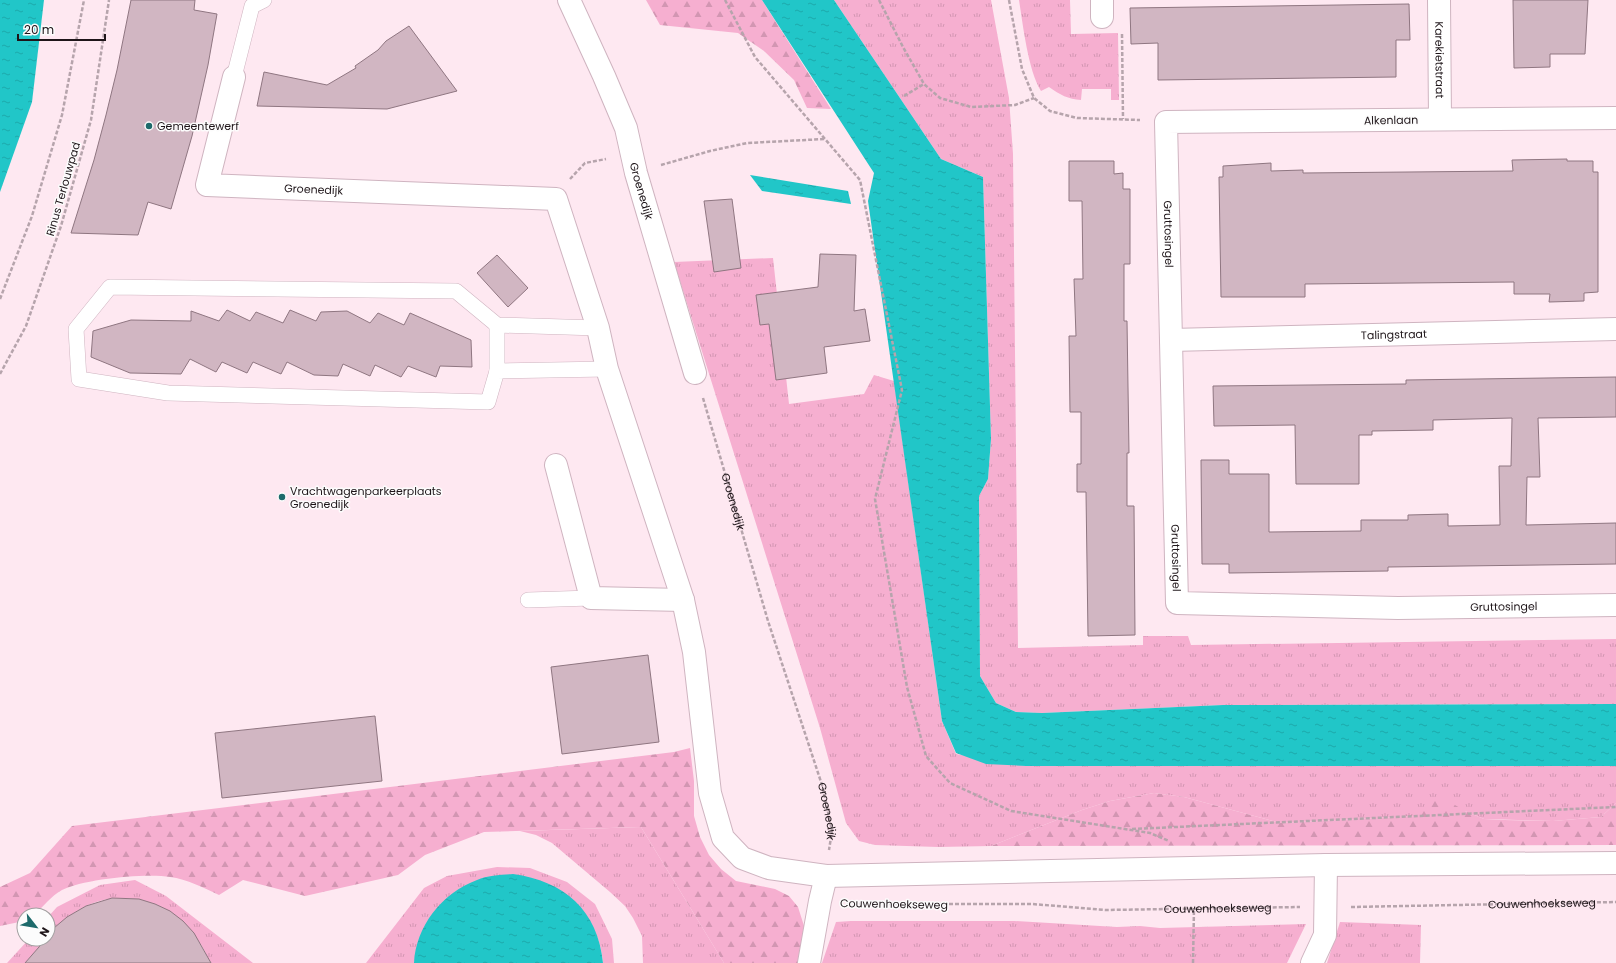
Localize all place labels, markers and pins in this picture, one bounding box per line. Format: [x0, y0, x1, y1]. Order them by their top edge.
place label: Gemeentewerf [157, 118, 239, 134]
marker: Gemeentewerf [144, 121, 154, 131]
place label: Vrachtwagenparkeerplaats Groenedijk [290, 483, 442, 512]
marker: Vrachtwagenparkeerplaats Groenedijk [277, 492, 287, 502]

